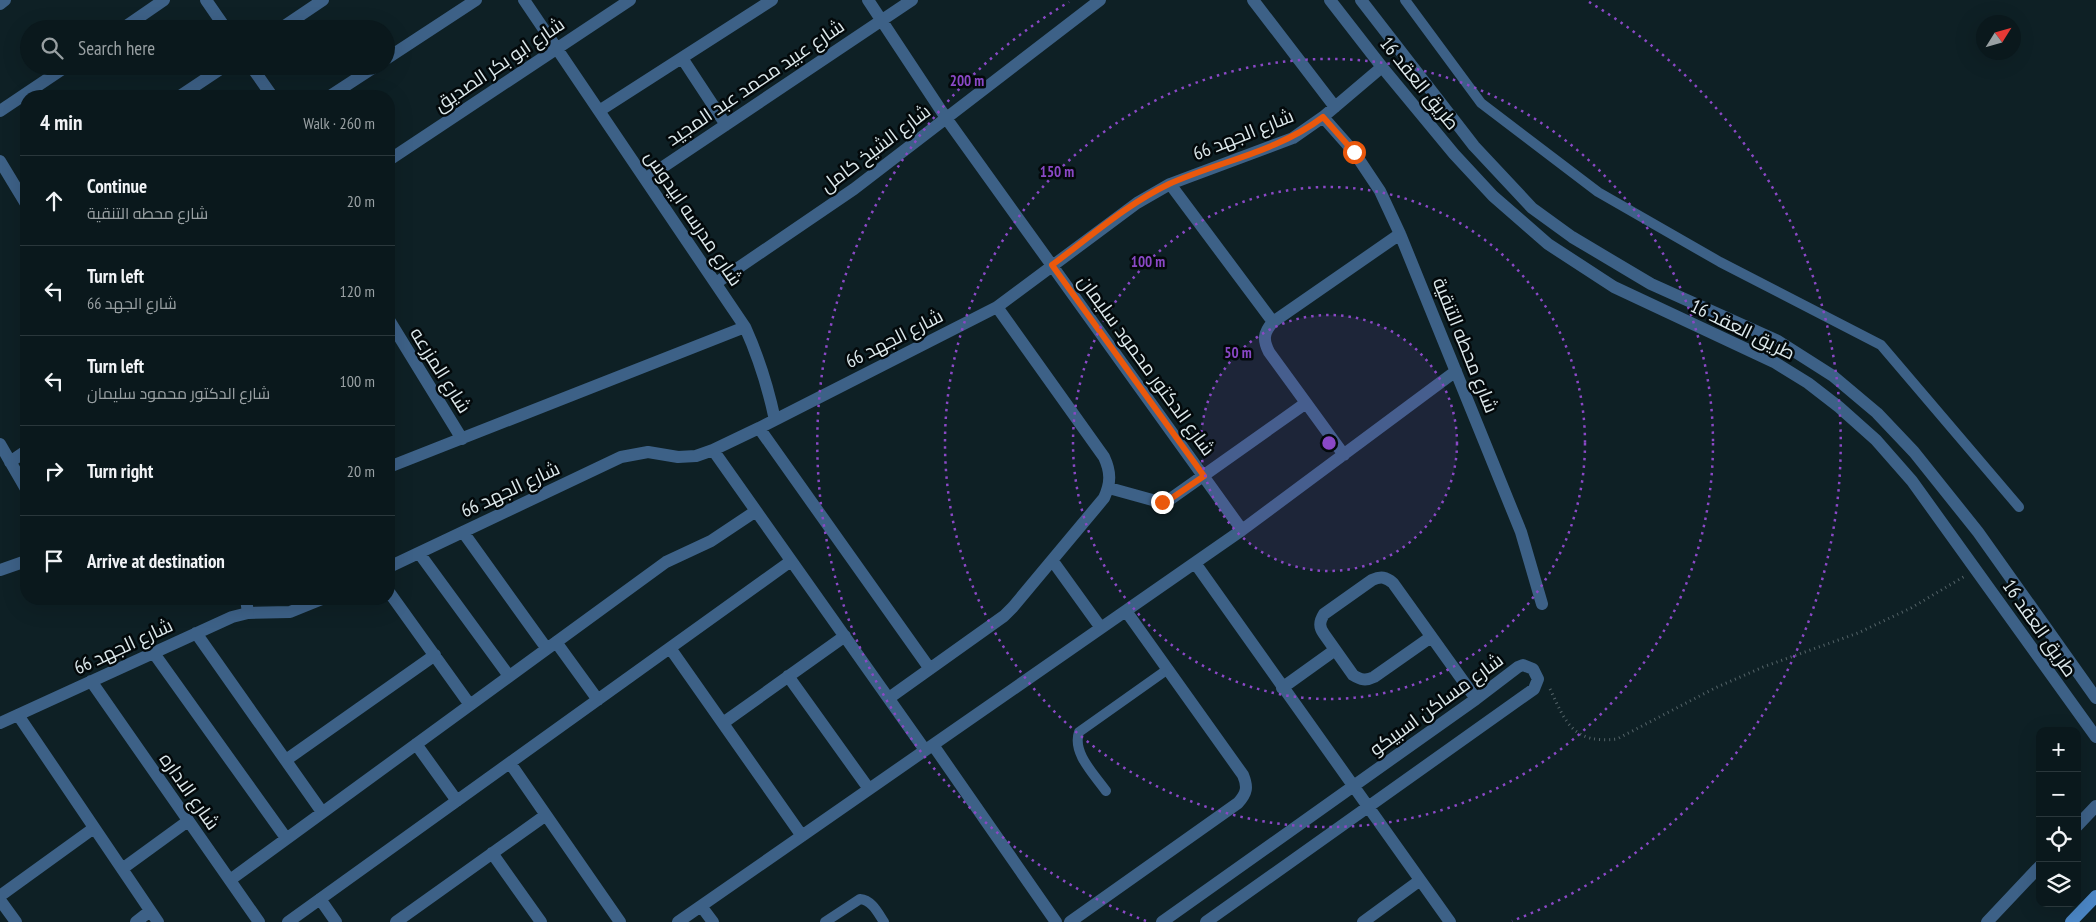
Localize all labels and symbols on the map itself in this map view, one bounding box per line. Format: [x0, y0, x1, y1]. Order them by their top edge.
street label: شارع ابو بكر الصديق [429, 12, 570, 118]
street label: شارع عبيد محمد عبد المجيد [661, 13, 850, 152]
north arrow [1976, 15, 2021, 60]
street label: طريق العقد 16 [1374, 31, 1465, 135]
text: 200 m [950, 71, 984, 90]
street label: شارع الشيخ كامل [815, 99, 936, 199]
street label: شارع الجهد 66 [1189, 103, 1298, 167]
route start [1343, 141, 1366, 164]
street label: شارع مدرسه ابيدوس [638, 146, 748, 291]
text: 150 m [1040, 162, 1074, 181]
text: 100 m [1131, 252, 1165, 271]
street label: شارع الدكتور محمود سليمان [1072, 270, 1221, 461]
street label: شارع محطه التنقية [1426, 274, 1504, 417]
street label: طريق العقد 16 [1686, 293, 1799, 366]
street label: شارع الجهد 66 [841, 303, 948, 375]
street label: شارع المزرعه [403, 323, 477, 419]
text: 50 m [1224, 343, 1252, 362]
centre of rings [1320, 434, 1338, 452]
street label: شارع الجهد 66 [457, 456, 564, 524]
route end [1151, 491, 1174, 514]
street label: طريق العقد 16 [1997, 575, 2082, 682]
street label: شارع الجهد 66 [70, 613, 177, 681]
street label: شارع مساكن اسبيكو [1364, 647, 1509, 762]
street label: شارع الاداره [153, 748, 225, 835]

